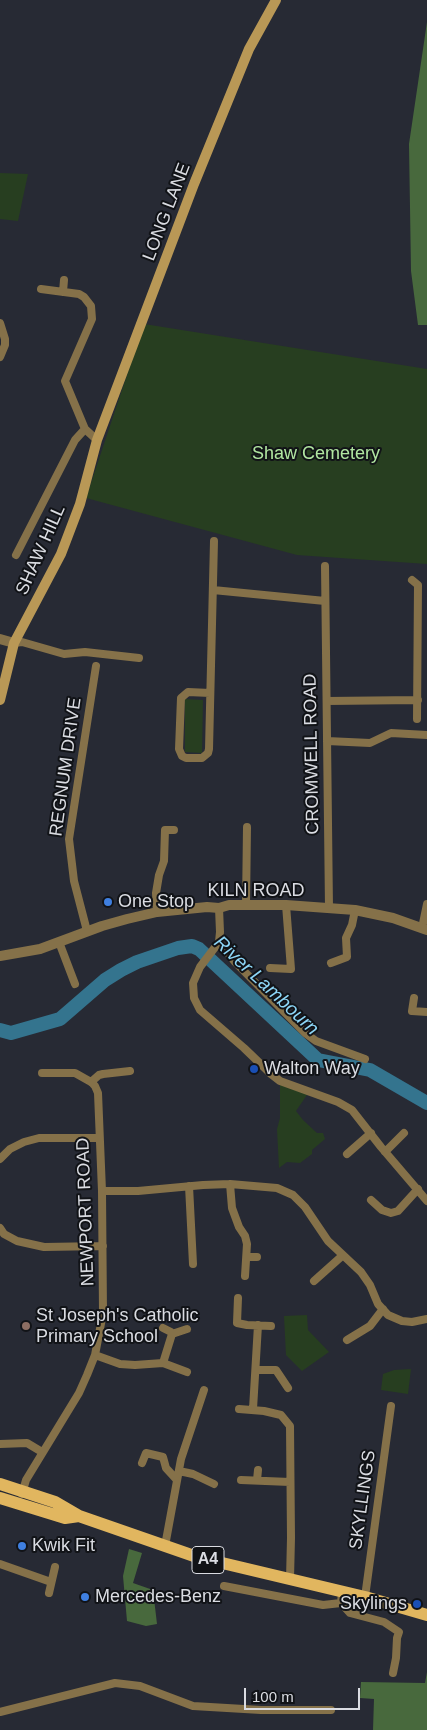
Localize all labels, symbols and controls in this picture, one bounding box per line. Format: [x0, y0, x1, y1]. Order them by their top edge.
street label: LONG LANE [138, 160, 196, 264]
park label: Shaw Cemetery [252, 443, 380, 465]
street label: SHAW HILL [12, 502, 70, 598]
street label: CROMWELL ROAD [300, 673, 324, 835]
street label: REGNUM DRIVE [46, 696, 86, 838]
street label: KILN ROAD [207, 880, 305, 902]
place label: One Stop [118, 891, 194, 913]
marker: One Stop [102, 896, 114, 908]
water label: River Lambourn [209, 932, 323, 1040]
place label: Walton Way [264, 1058, 360, 1080]
marker: Walton Way [248, 1063, 260, 1075]
street label: NEWPORT ROAD [73, 1137, 99, 1287]
place label: St Joseph's Catholic Primary School [36, 1305, 199, 1348]
marker: St Joseph's Catholic Primary School [20, 1320, 32, 1332]
street label: SKYLLINGS [345, 1449, 381, 1551]
place label: Kwik Fit [32, 1535, 95, 1557]
marker: Kwik Fit [16, 1540, 28, 1552]
road number: A4 [192, 1546, 224, 1574]
place label: Mercedes-Benz [95, 1586, 221, 1608]
marker: Mercedes-Benz [79, 1591, 91, 1603]
place label: Skylings [340, 1593, 407, 1615]
marker: Skylings [411, 1598, 423, 1610]
scale bar [247, 1678, 363, 1710]
text: 100 m [252, 1688, 294, 1705]

